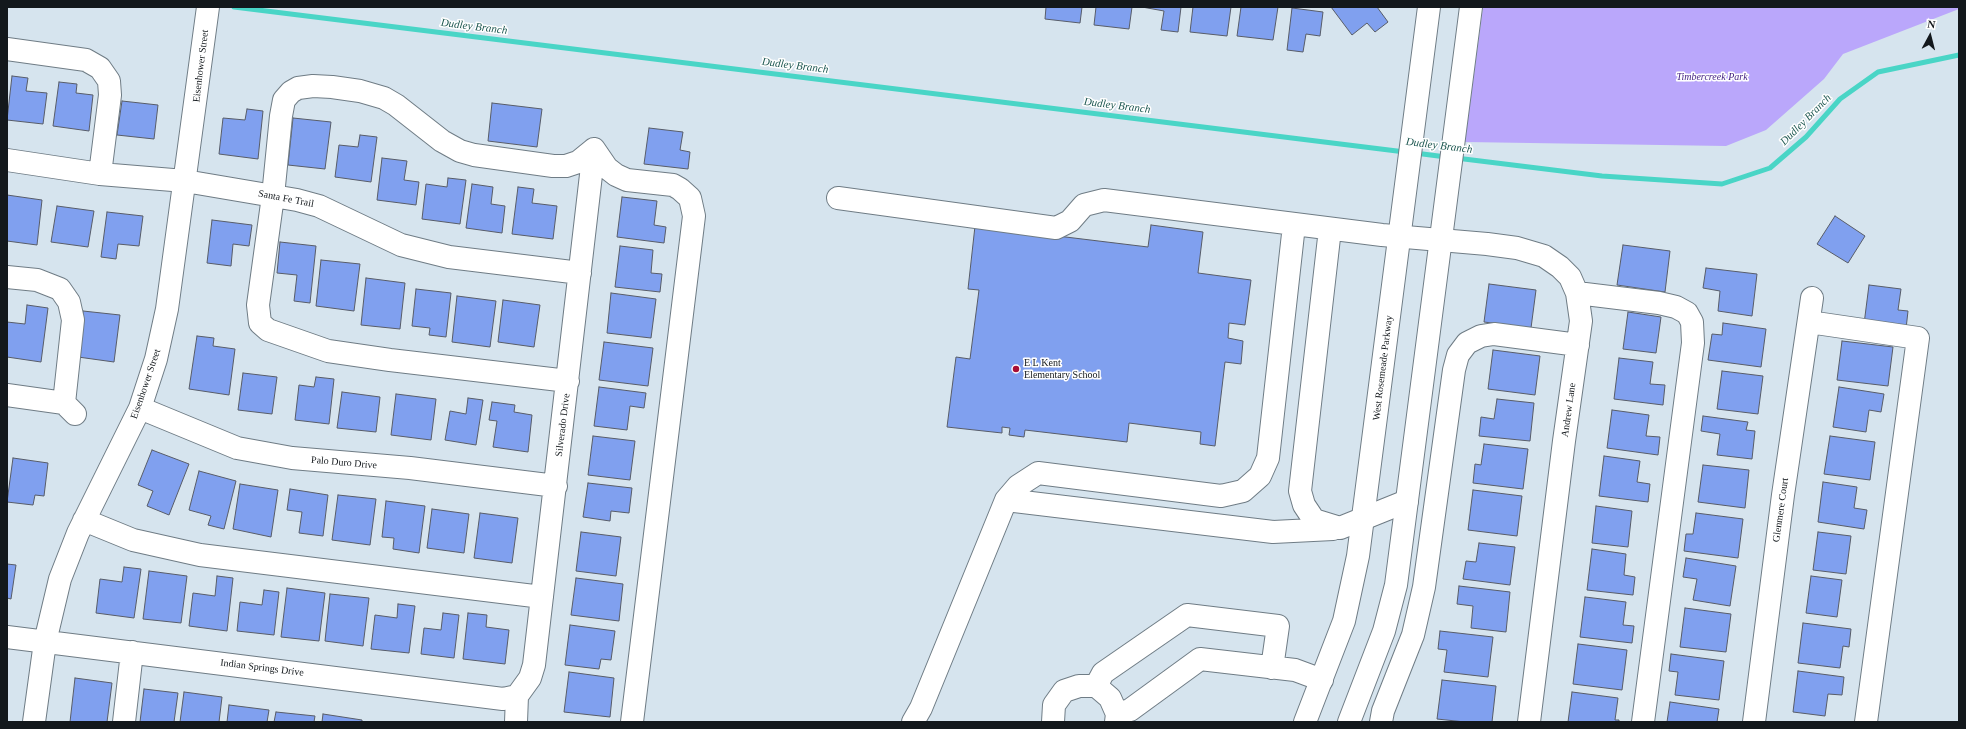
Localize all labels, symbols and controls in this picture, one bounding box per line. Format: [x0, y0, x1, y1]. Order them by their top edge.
water label: Dudley Branch [440, 16, 508, 38]
north arrow [1910, 16, 1950, 56]
text: N [1927, 18, 1936, 31]
street label: Eisenhower Street [191, 29, 211, 103]
water label: Dudley Branch [761, 55, 829, 77]
park label: Timbercreek Park [1676, 71, 1748, 83]
water label: Dudley Branch [1778, 92, 1834, 148]
water label: Dudley Branch [1083, 95, 1151, 117]
water label: Dudley Branch [1405, 135, 1473, 157]
street label: Santa Fe Trail [257, 188, 315, 210]
street label: West Rosemeade Parkway [1371, 315, 1395, 421]
street label: Eisenhower Street [128, 348, 164, 420]
place label: E L Kent Elementary School [1024, 357, 1100, 380]
marker: E L Kent Elementary School [1011, 364, 1021, 374]
street label: Andrew Lane [1559, 382, 1579, 438]
street label: Silverado Drive [553, 393, 573, 457]
street label: Palo Duro Drive [311, 454, 377, 472]
street label: Glenmere Court [1771, 477, 1791, 543]
street label: Indian Springs Drive [220, 657, 304, 679]

